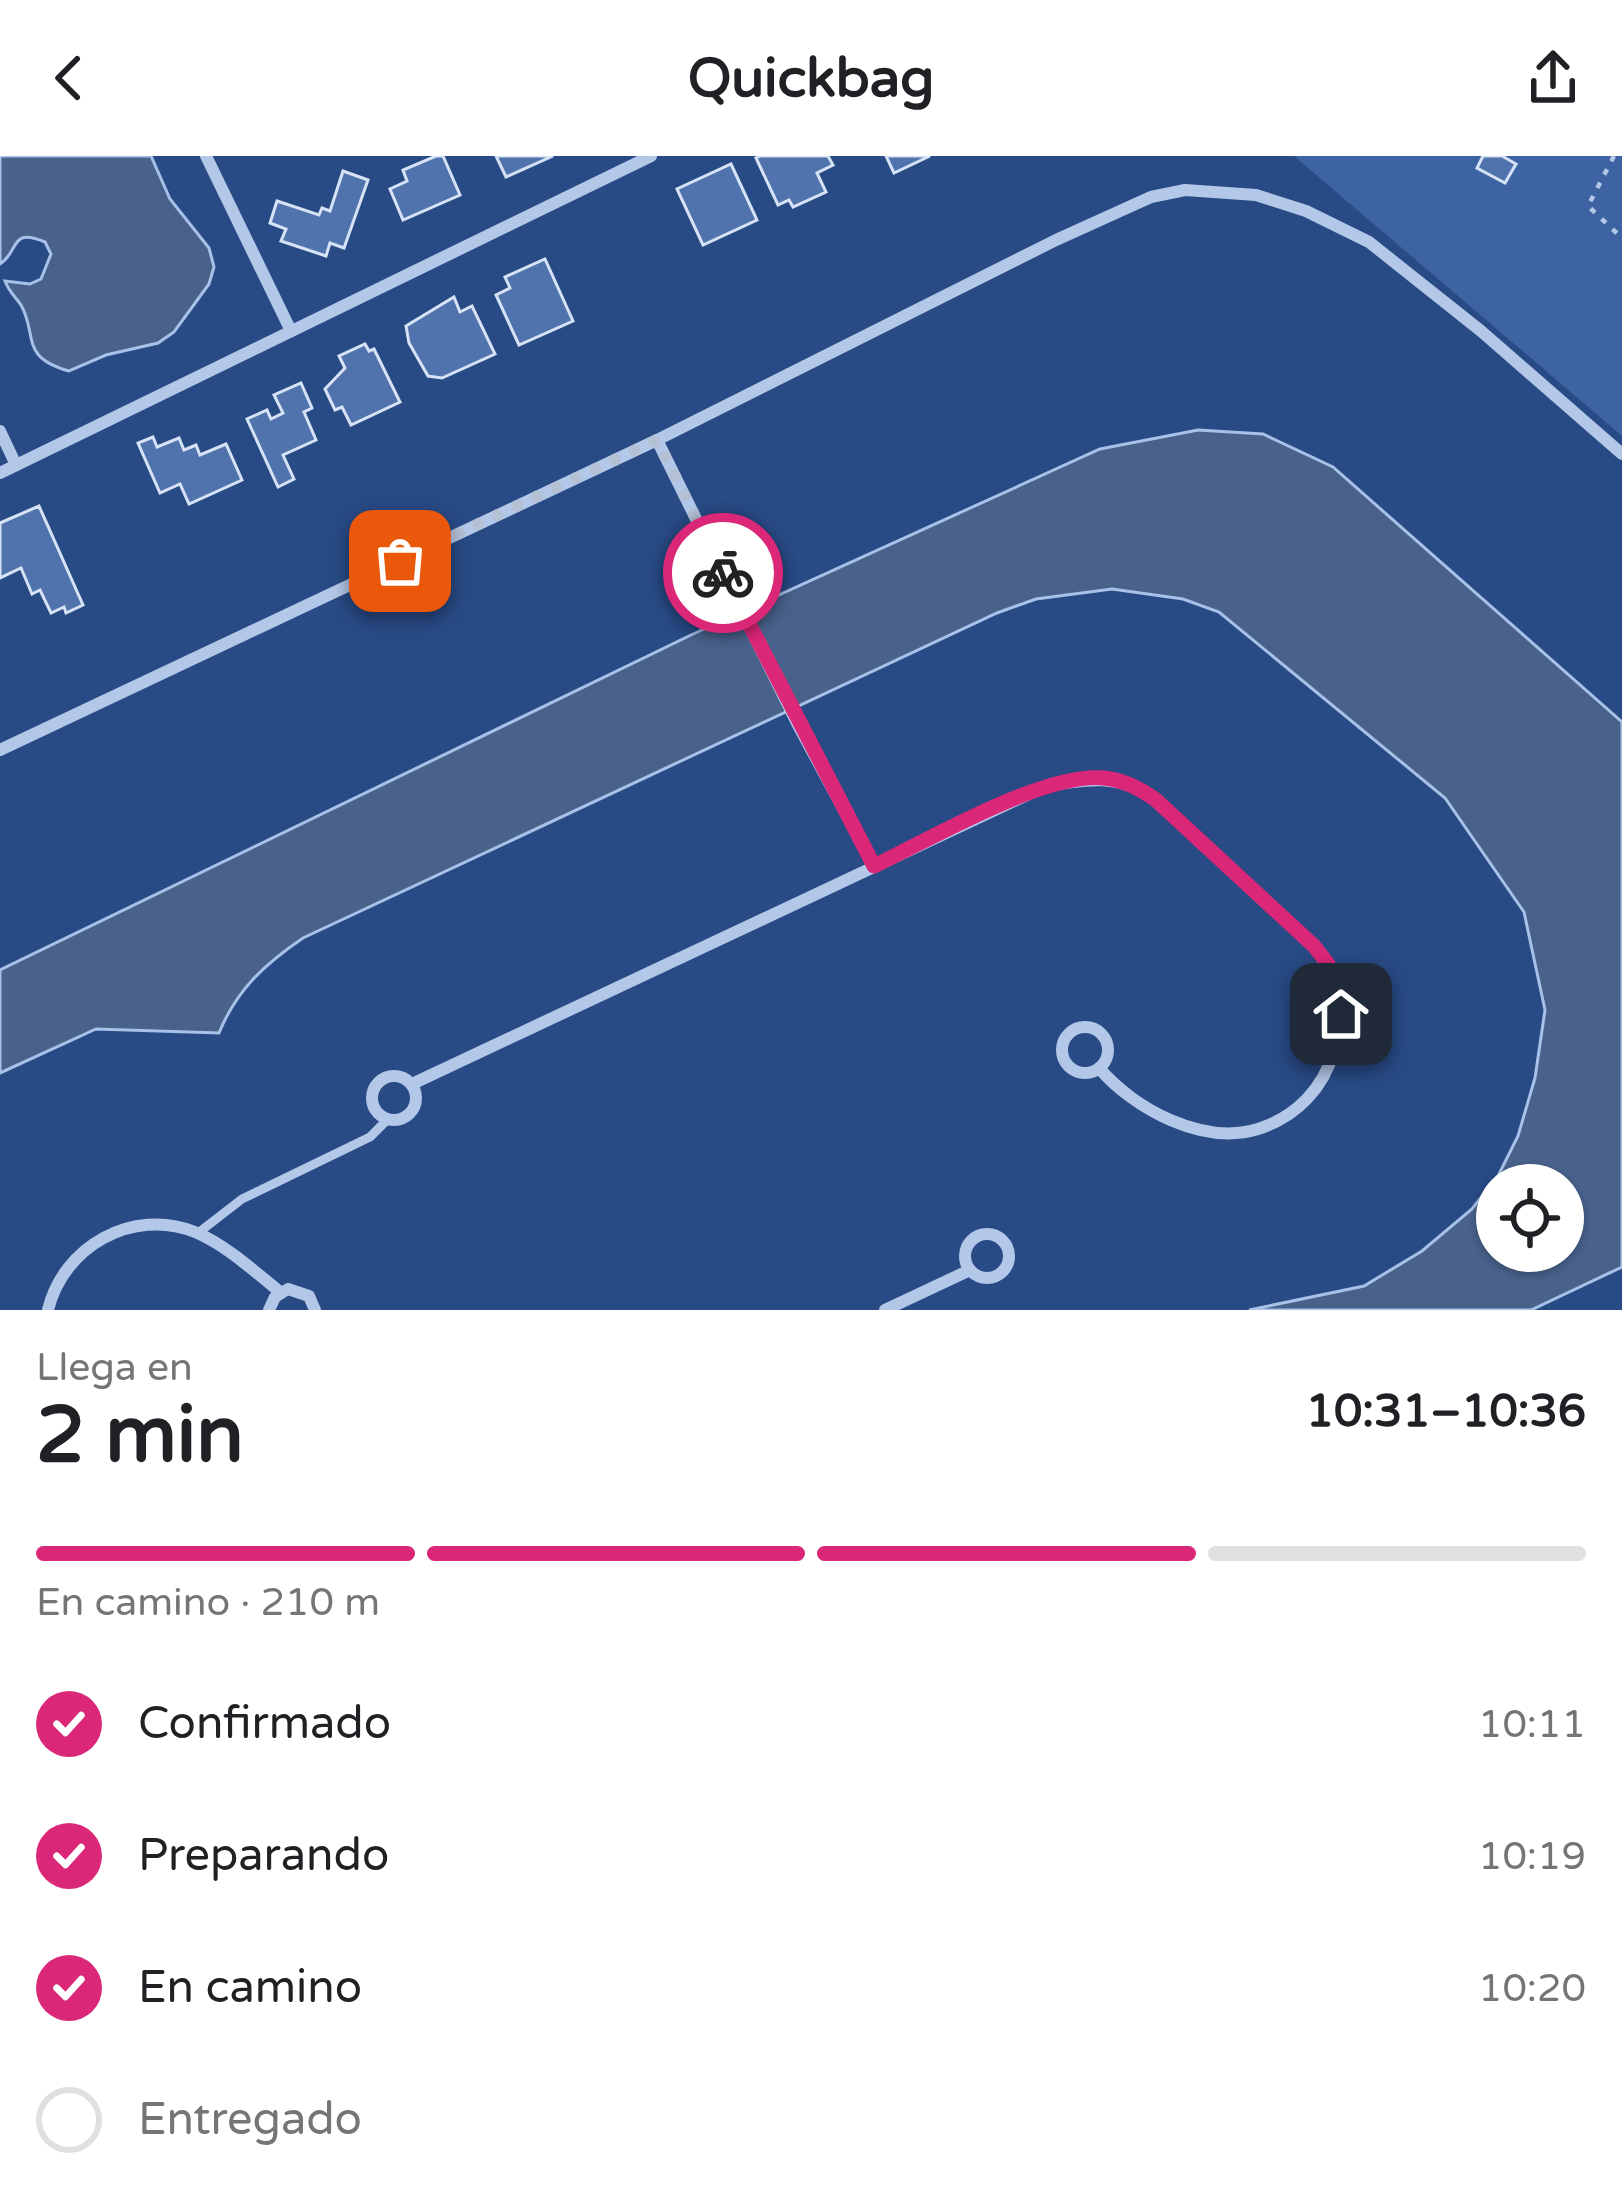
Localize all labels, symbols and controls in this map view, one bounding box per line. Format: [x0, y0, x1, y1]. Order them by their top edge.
icon: back [36, 45, 102, 111]
icon: share [1520, 45, 1586, 111]
text: Quickbag [688, 46, 934, 111]
pin [349, 510, 451, 612]
courier [663, 513, 783, 633]
icon: bag [367, 528, 433, 594]
icon: bike [690, 540, 756, 606]
pin [1290, 963, 1392, 1065]
icon: home [1308, 981, 1374, 1047]
map controls [1476, 1164, 1584, 1272]
button: locate [1476, 1164, 1584, 1272]
text: Llega en [36, 1344, 193, 1391]
text: 10:31–10:36 [1306, 1385, 1586, 1439]
text: 2 min [36, 1389, 244, 1483]
text: En camino · 210 m [36, 1579, 380, 1626]
icon: check [36, 1691, 102, 1757]
text: Confirmado [138, 1697, 391, 1751]
text: 10:11 [1478, 1701, 1586, 1748]
icon: check [36, 1823, 102, 1889]
text: Preparando [138, 1829, 389, 1883]
text: 10:19 [1478, 1833, 1586, 1880]
icon: check [36, 1955, 102, 2021]
text: En camino [138, 1961, 362, 2015]
text: 10:20 [1478, 1965, 1586, 2012]
text: Entregado [138, 2093, 362, 2147]

